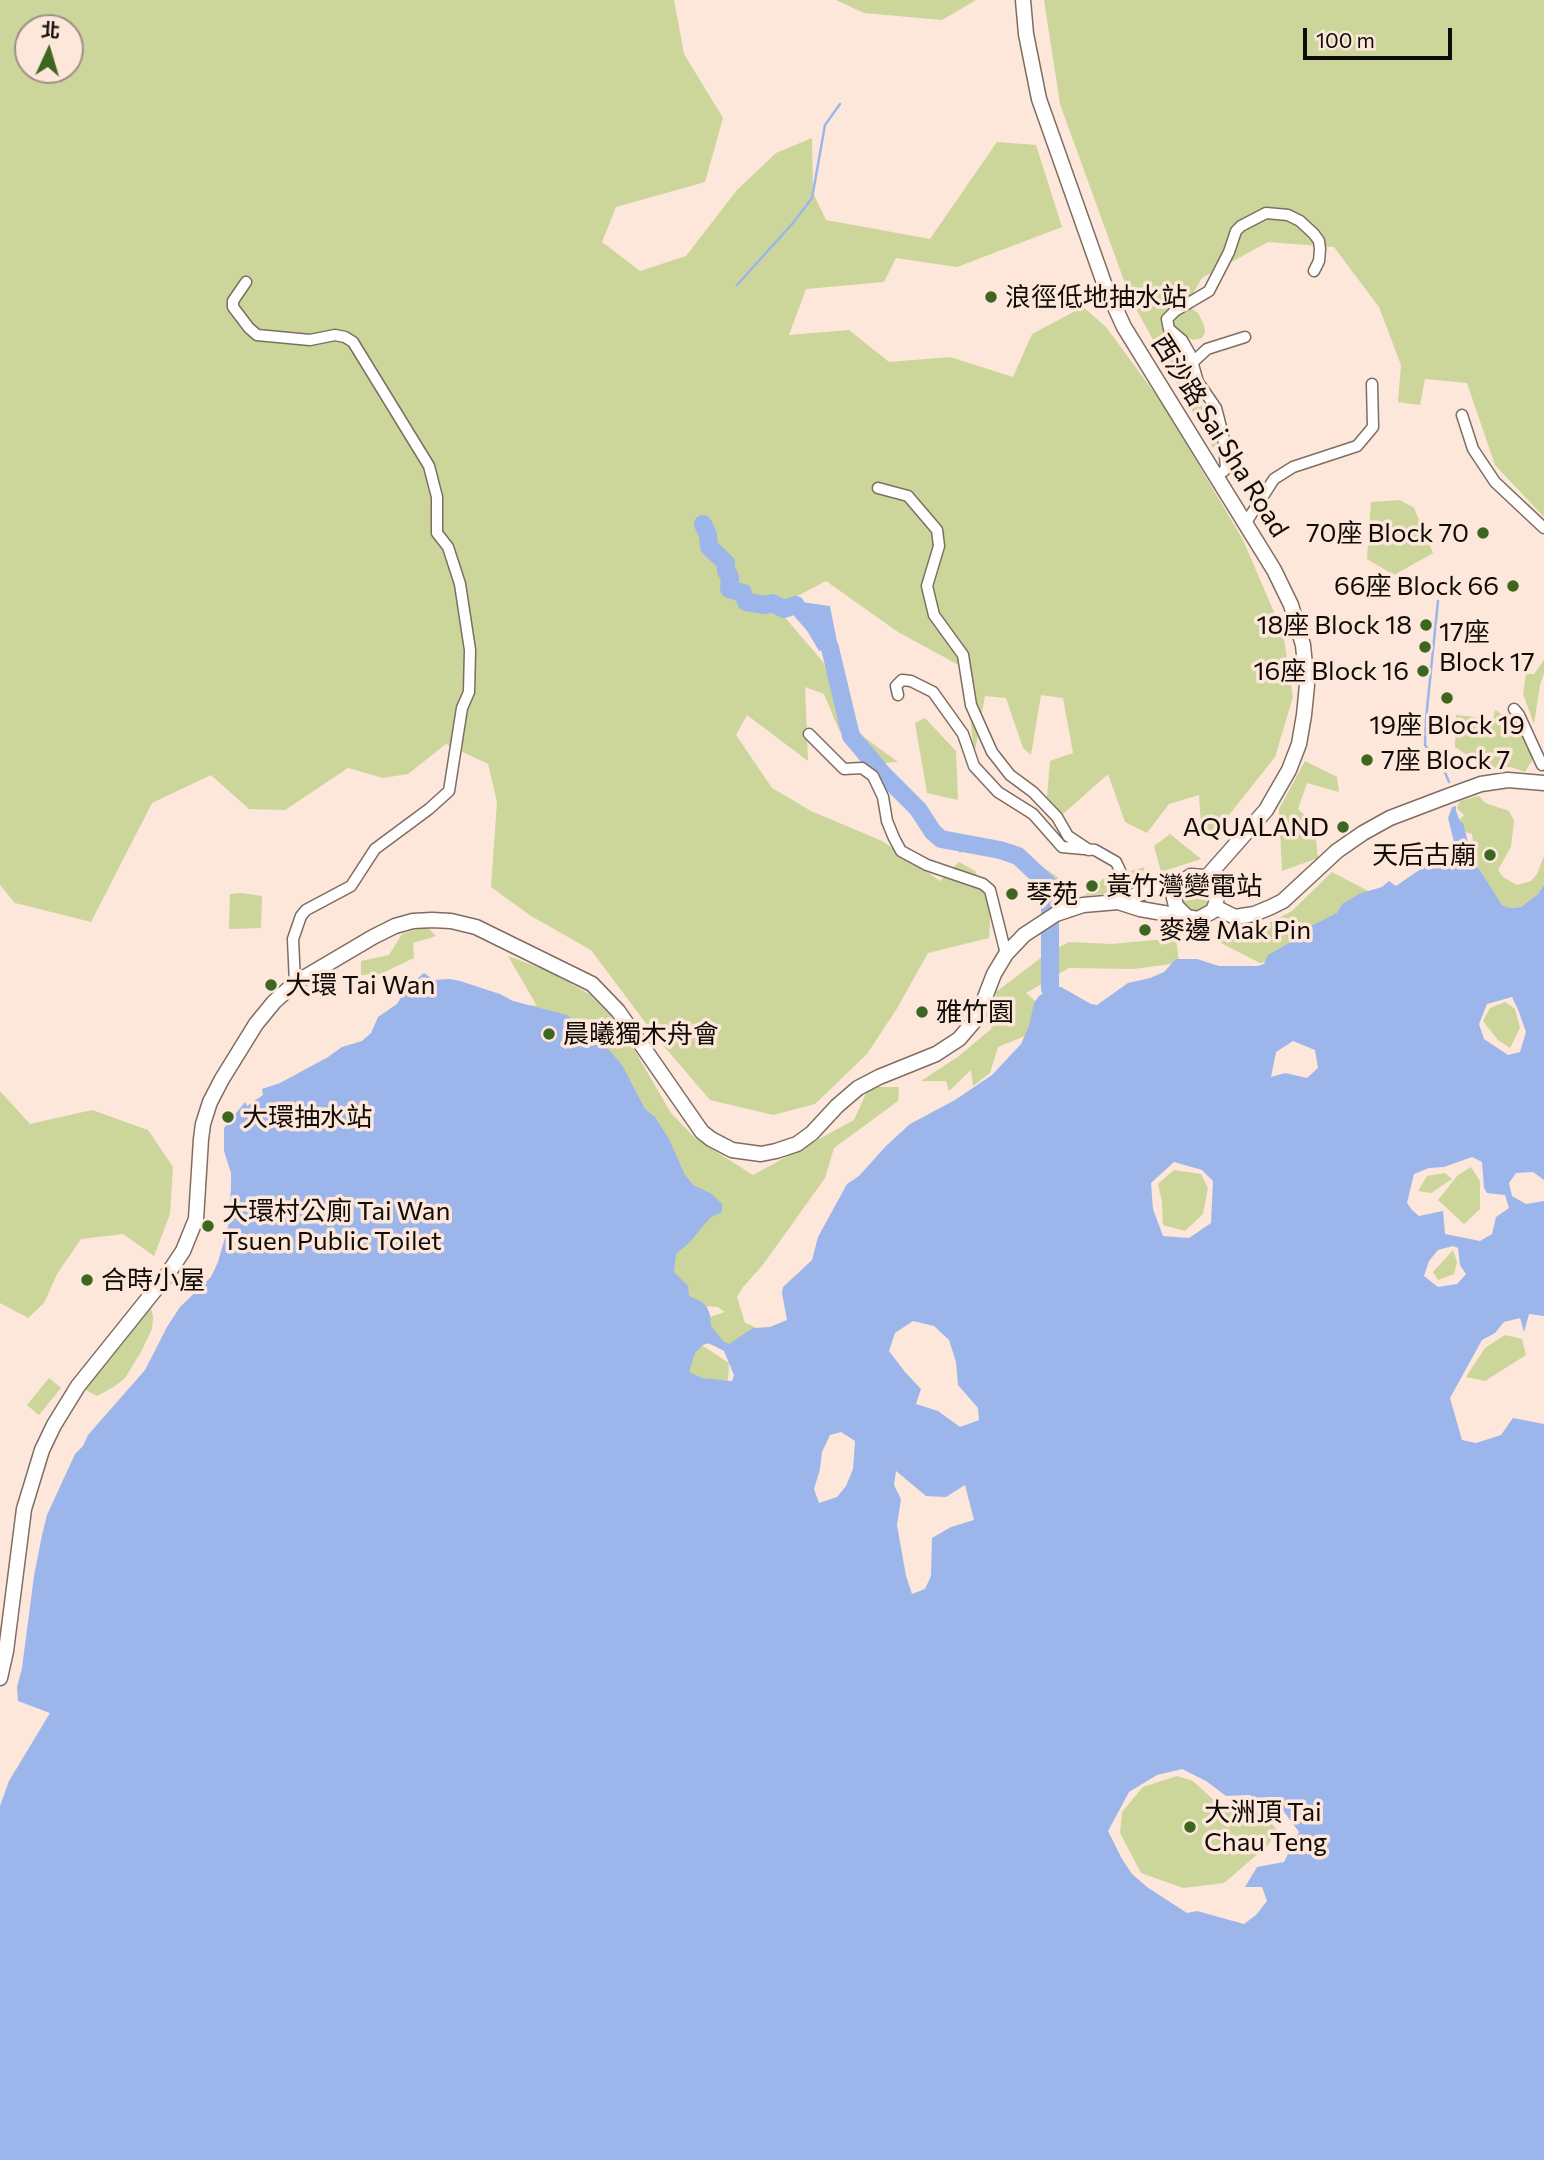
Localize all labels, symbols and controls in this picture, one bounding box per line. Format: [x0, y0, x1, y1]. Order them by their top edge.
north arrow [14, 14, 84, 84]
scale bar [1306, 14, 1455, 58]
text: 北 [40, 17, 61, 42]
text: 100 m [1316, 27, 1375, 52]
place label: 浪徑低地抽水站 [1005, 281, 1187, 313]
marker: 浪徑低地抽水站 [983, 289, 999, 305]
street label: 西沙路 Sai Sha Road [1145, 329, 1295, 543]
place label: 70座 Block 70 [1306, 517, 1469, 549]
marker: 70座 Block 70 [1475, 525, 1491, 541]
place label: 66座 Block 66 [1334, 570, 1499, 602]
marker: 66座 Block 66 [1505, 578, 1521, 594]
place label: 18座 Block 18 [1256, 609, 1412, 641]
place label: 17座 Block 17 [1439, 616, 1535, 678]
marker: 18座 Block 18 [1418, 617, 1434, 633]
marker: 17座 Block 17 [1417, 639, 1433, 655]
place label: 16座 Block 16 [1253, 655, 1409, 687]
marker: 16座 Block 16 [1415, 663, 1431, 679]
marker: 19座 Block 19 [1439, 690, 1455, 706]
place label: 19座 Block 19 [1369, 709, 1525, 741]
place label: 7座 Block 7 [1381, 744, 1510, 776]
marker: 7座 Block 7 [1359, 752, 1375, 768]
place label: AQUALAND [1183, 811, 1329, 843]
marker: AQUALAND [1335, 819, 1351, 835]
place label: 天后古廟 [1372, 839, 1476, 871]
marker: 天后古廟 [1482, 847, 1498, 863]
place label: 黃竹灣變電站 [1106, 870, 1262, 902]
place label: 琴苑 [1026, 878, 1078, 910]
marker: 黃竹灣變電站 [1084, 878, 1100, 894]
marker: 琴苑 [1004, 886, 1020, 902]
place label: 麥邊 Mak Pin [1159, 914, 1311, 946]
marker: 麥邊 Mak Pin [1137, 922, 1153, 938]
place label: 大環 Tai Wan [285, 969, 435, 1001]
marker: 大環 Tai Wan [263, 977, 279, 993]
place label: 雅竹園 [936, 996, 1014, 1028]
marker: 雅竹園 [914, 1004, 930, 1020]
place label: 晨曦獨木舟會 [563, 1018, 719, 1050]
marker: 晨曦獨木舟會 [541, 1026, 557, 1042]
place label: 大環抽水站 [242, 1101, 372, 1133]
marker: 大環抽水站 [220, 1109, 236, 1125]
place label: 大環村公廁 Tai Wan Tsuen Public Toilet [222, 1195, 450, 1256]
marker: 大環村公廁 Tai Wan Tsuen Public Toilet [200, 1218, 216, 1234]
place label: 合時小屋 [101, 1264, 205, 1296]
marker: 合時小屋 [79, 1272, 95, 1288]
place label: 大洲頂 Tai Chau Teng [1204, 1796, 1327, 1857]
marker: 大洲頂 Tai Chau Teng [1182, 1819, 1198, 1835]

